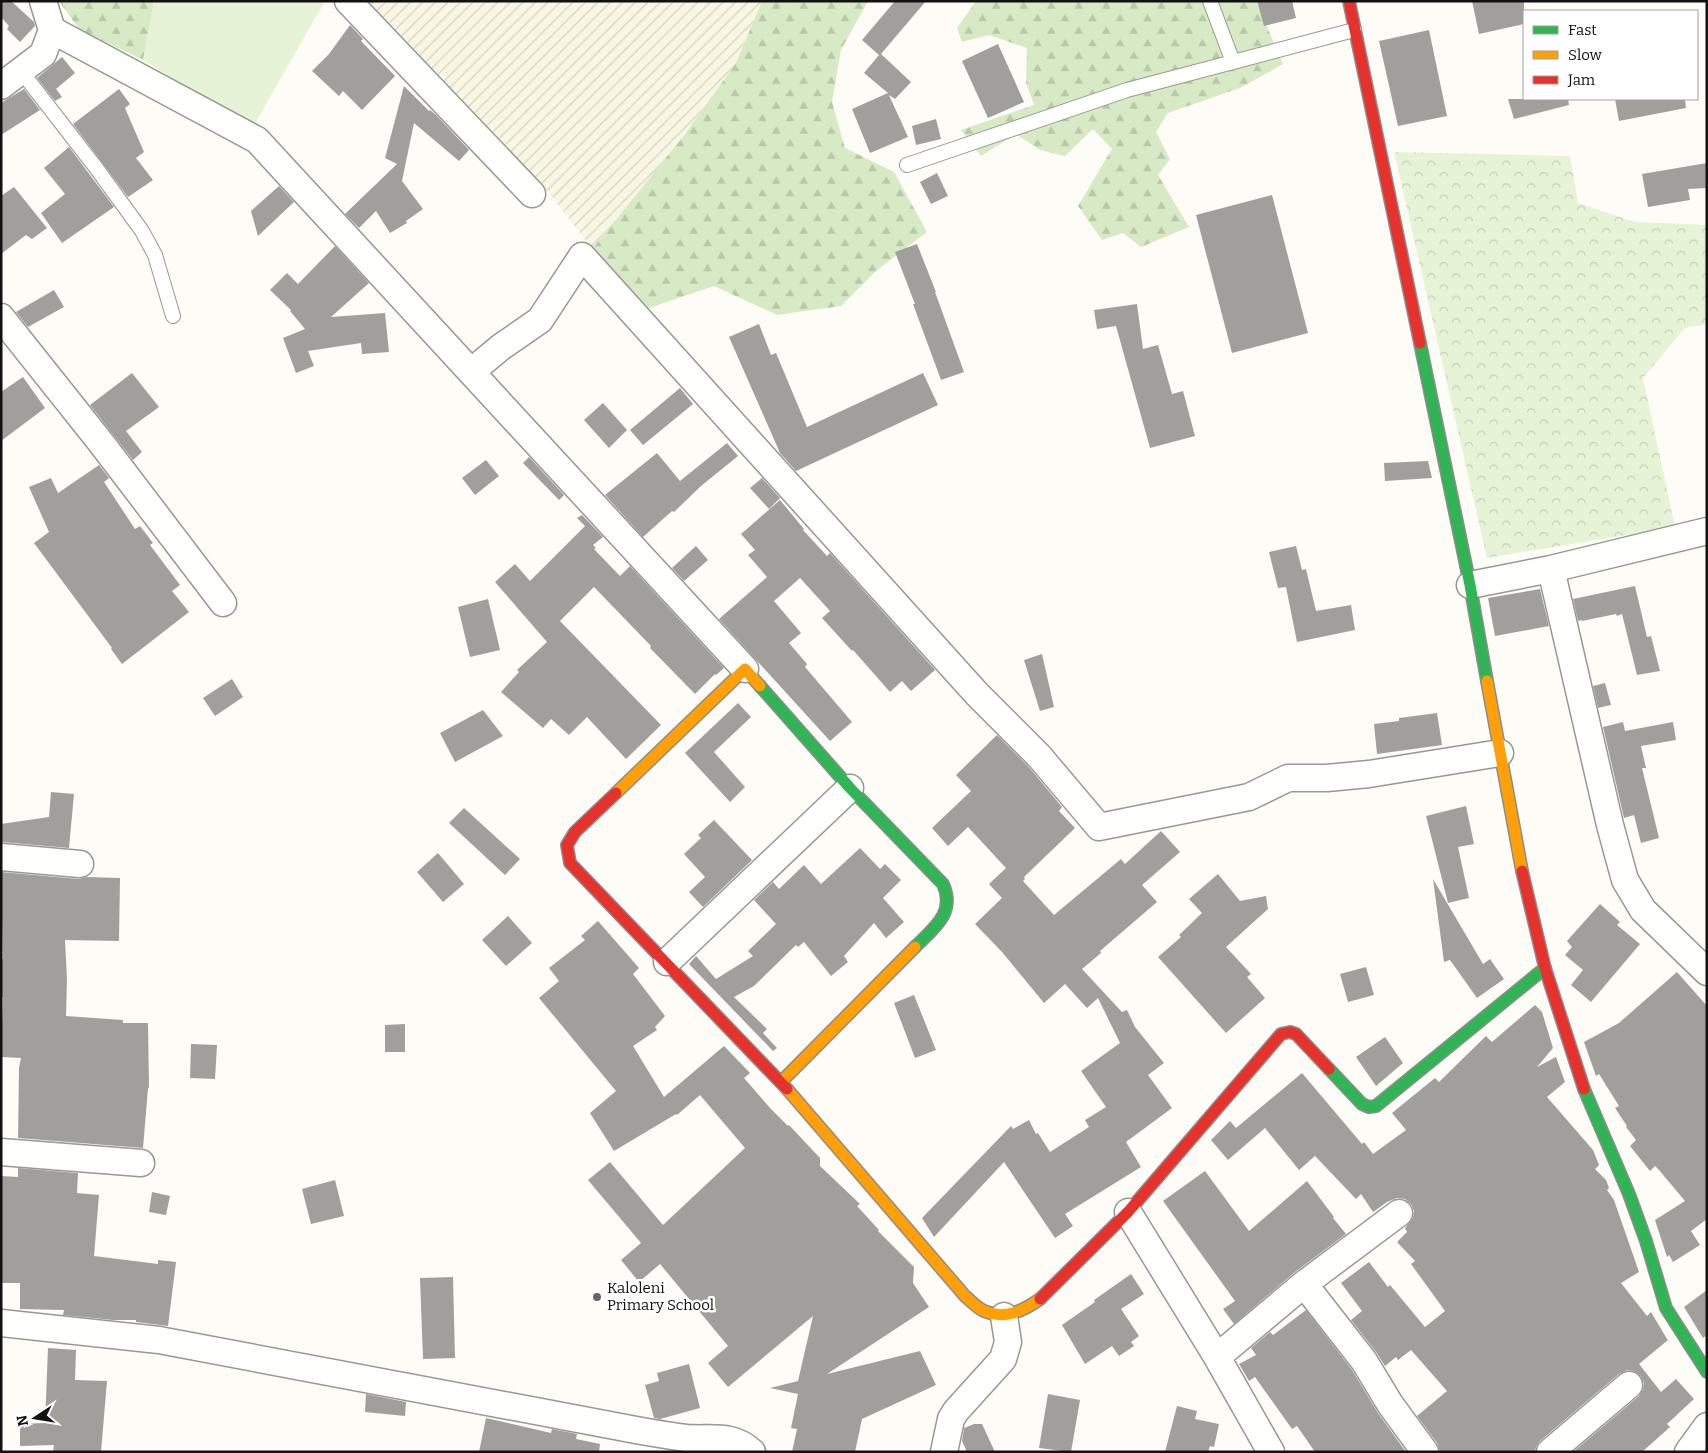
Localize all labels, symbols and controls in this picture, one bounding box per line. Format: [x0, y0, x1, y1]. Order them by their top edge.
legend [1523, 10, 1698, 100]
text: Fast [1568, 21, 1597, 39]
text: Slow [1568, 46, 1603, 64]
text: Jam [1567, 71, 1596, 89]
place label: Kaloleni Primary School [607, 1279, 714, 1314]
marker: Kaloleni Primary School [591, 1291, 603, 1303]
north arrow [10, 1393, 60, 1443]
text: N [13, 1413, 32, 1428]

